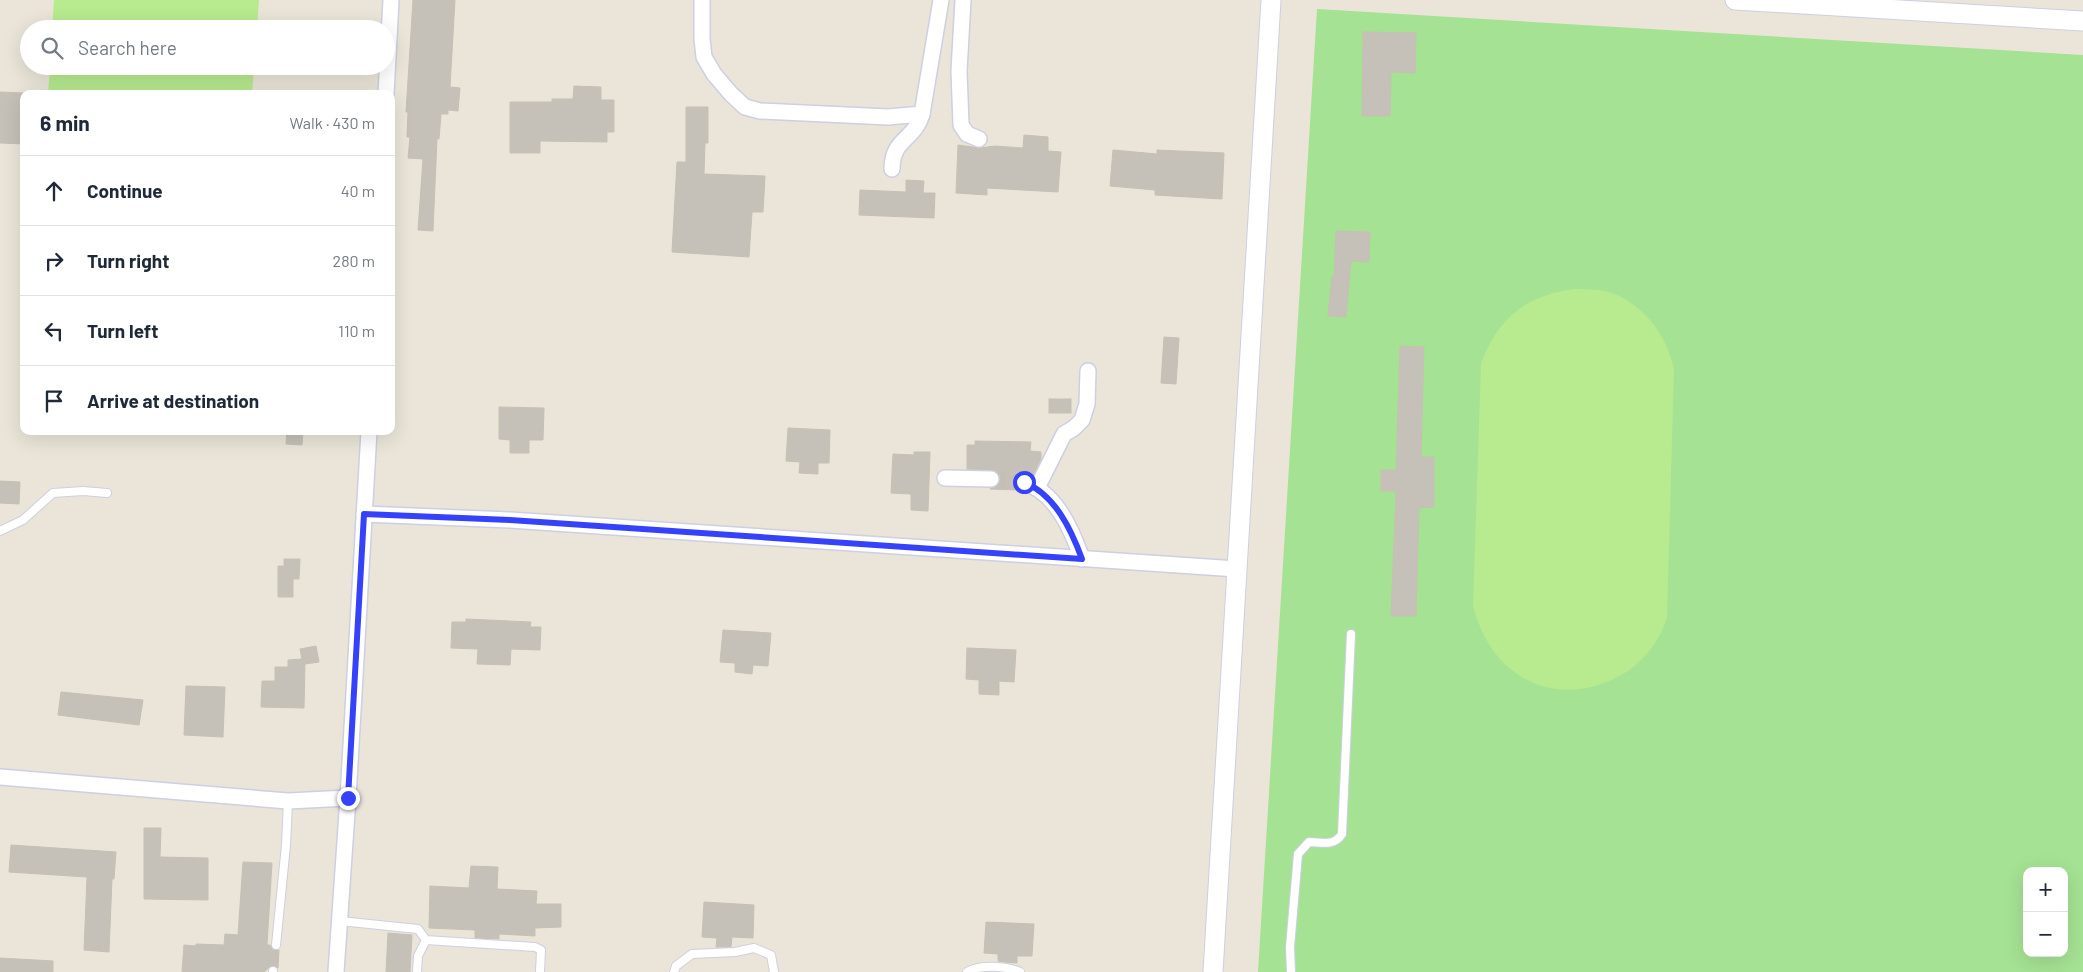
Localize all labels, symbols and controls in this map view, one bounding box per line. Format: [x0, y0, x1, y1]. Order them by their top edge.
search box [20, 20, 395, 75]
icon: search [38, 34, 66, 62]
text: Search here [78, 36, 177, 59]
text: 6 min [40, 110, 90, 135]
text: Walk · 430 m [290, 113, 375, 132]
icon: ahead [40, 177, 68, 205]
text: Continue [87, 179, 163, 202]
text: 40 m [341, 181, 375, 200]
icon: right [40, 247, 68, 275]
text: Turn right [87, 249, 169, 272]
text: 280 m [333, 251, 375, 270]
icon: left [40, 317, 68, 345]
text: Turn left [87, 319, 158, 342]
text: 110 m [338, 321, 375, 340]
icon: arrive [40, 387, 68, 415]
text: Arrive at destination [87, 389, 259, 412]
route start [1013, 471, 1036, 494]
route end [337, 787, 360, 810]
map controls [2023, 867, 2068, 957]
button: + [2023, 867, 2068, 912]
button: − [2023, 912, 2068, 957]

